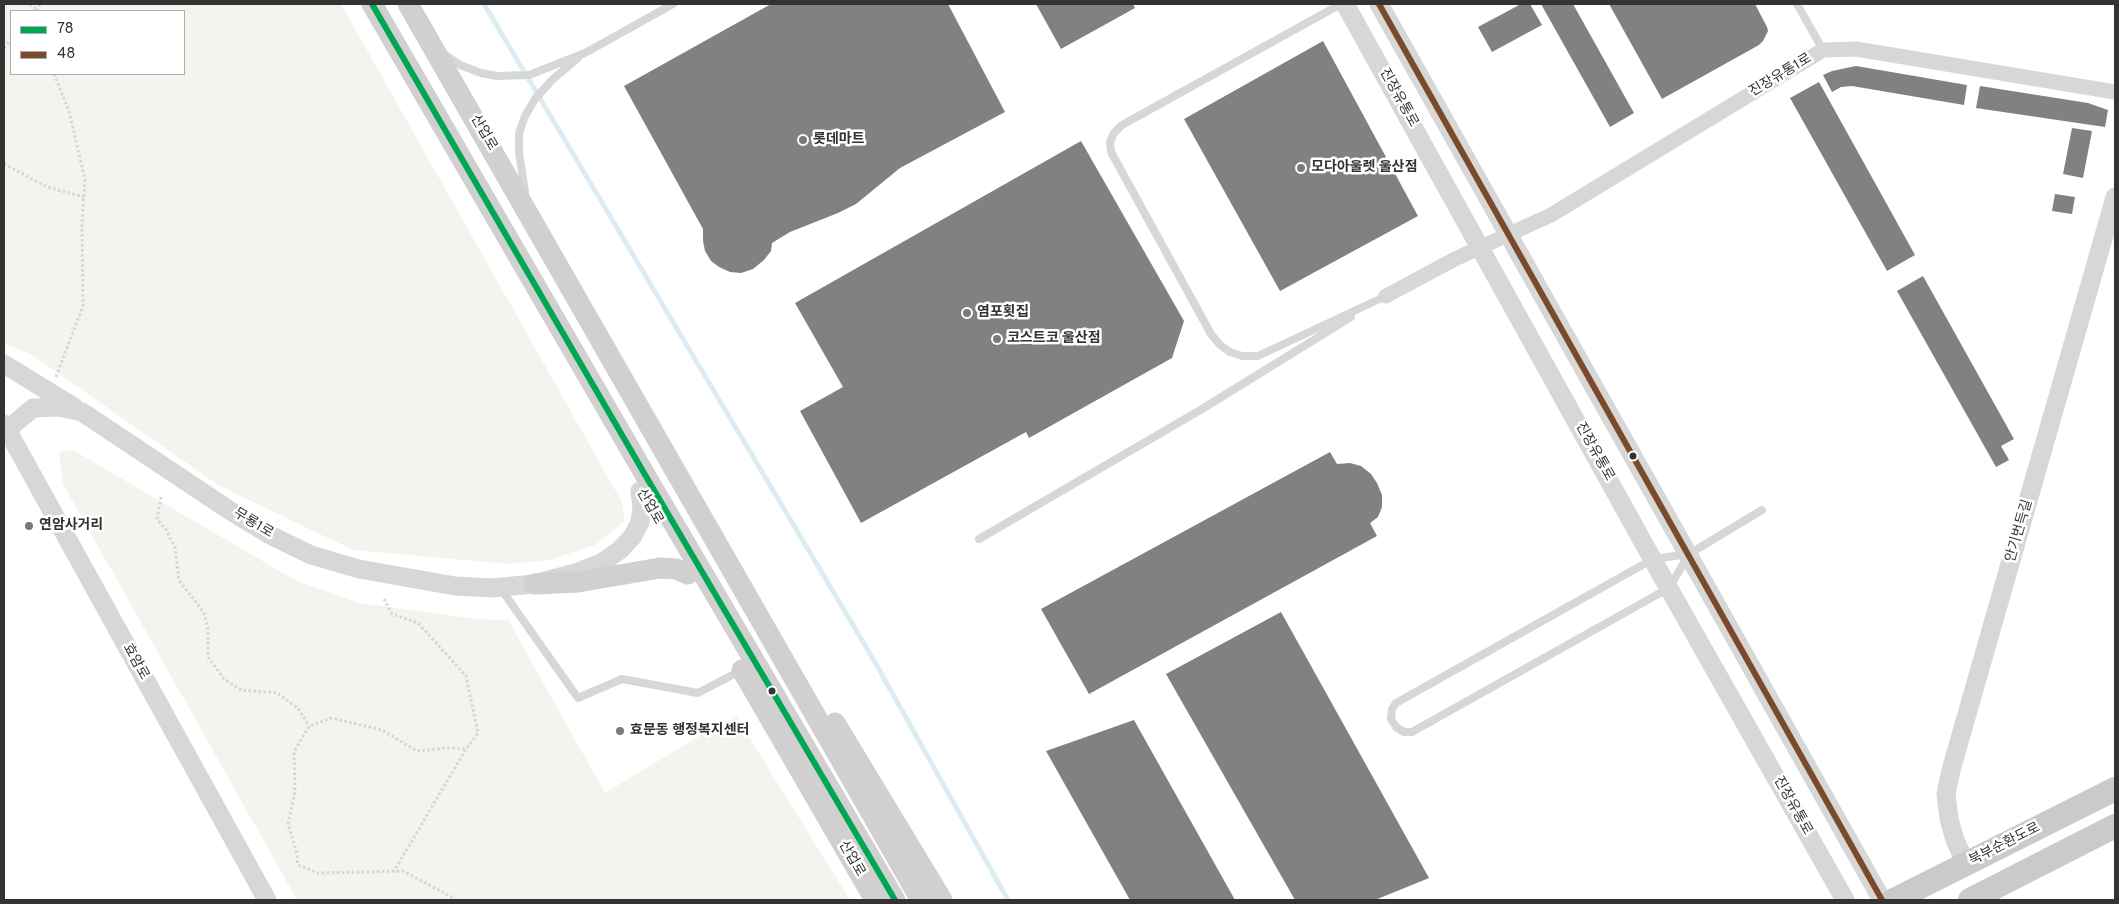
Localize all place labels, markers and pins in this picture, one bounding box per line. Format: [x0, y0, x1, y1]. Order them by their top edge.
place label: 롯데마트 [813, 132, 865, 148]
marker: 롯데마트 [797, 134, 809, 146]
place label: 모다아울렛 울산점 [1311, 160, 1418, 176]
marker: 모다아울렛 울산점 [1295, 162, 1307, 174]
place label: 염포횟집 [977, 305, 1029, 321]
marker: 염포횟집 [961, 307, 973, 319]
place label: 코스트코 울산점 [1007, 331, 1101, 347]
marker: 코스트코 울산점 [991, 333, 1003, 345]
unlabelled marker [1628, 451, 1638, 461]
place label: 연암사거리 [39, 518, 103, 534]
marker: 연암사거리 [23, 520, 35, 532]
unlabelled marker [767, 686, 777, 696]
place label: 효문동 행정복지센터 [630, 723, 749, 739]
marker: 효문동 행정복지센터 [614, 725, 626, 737]

